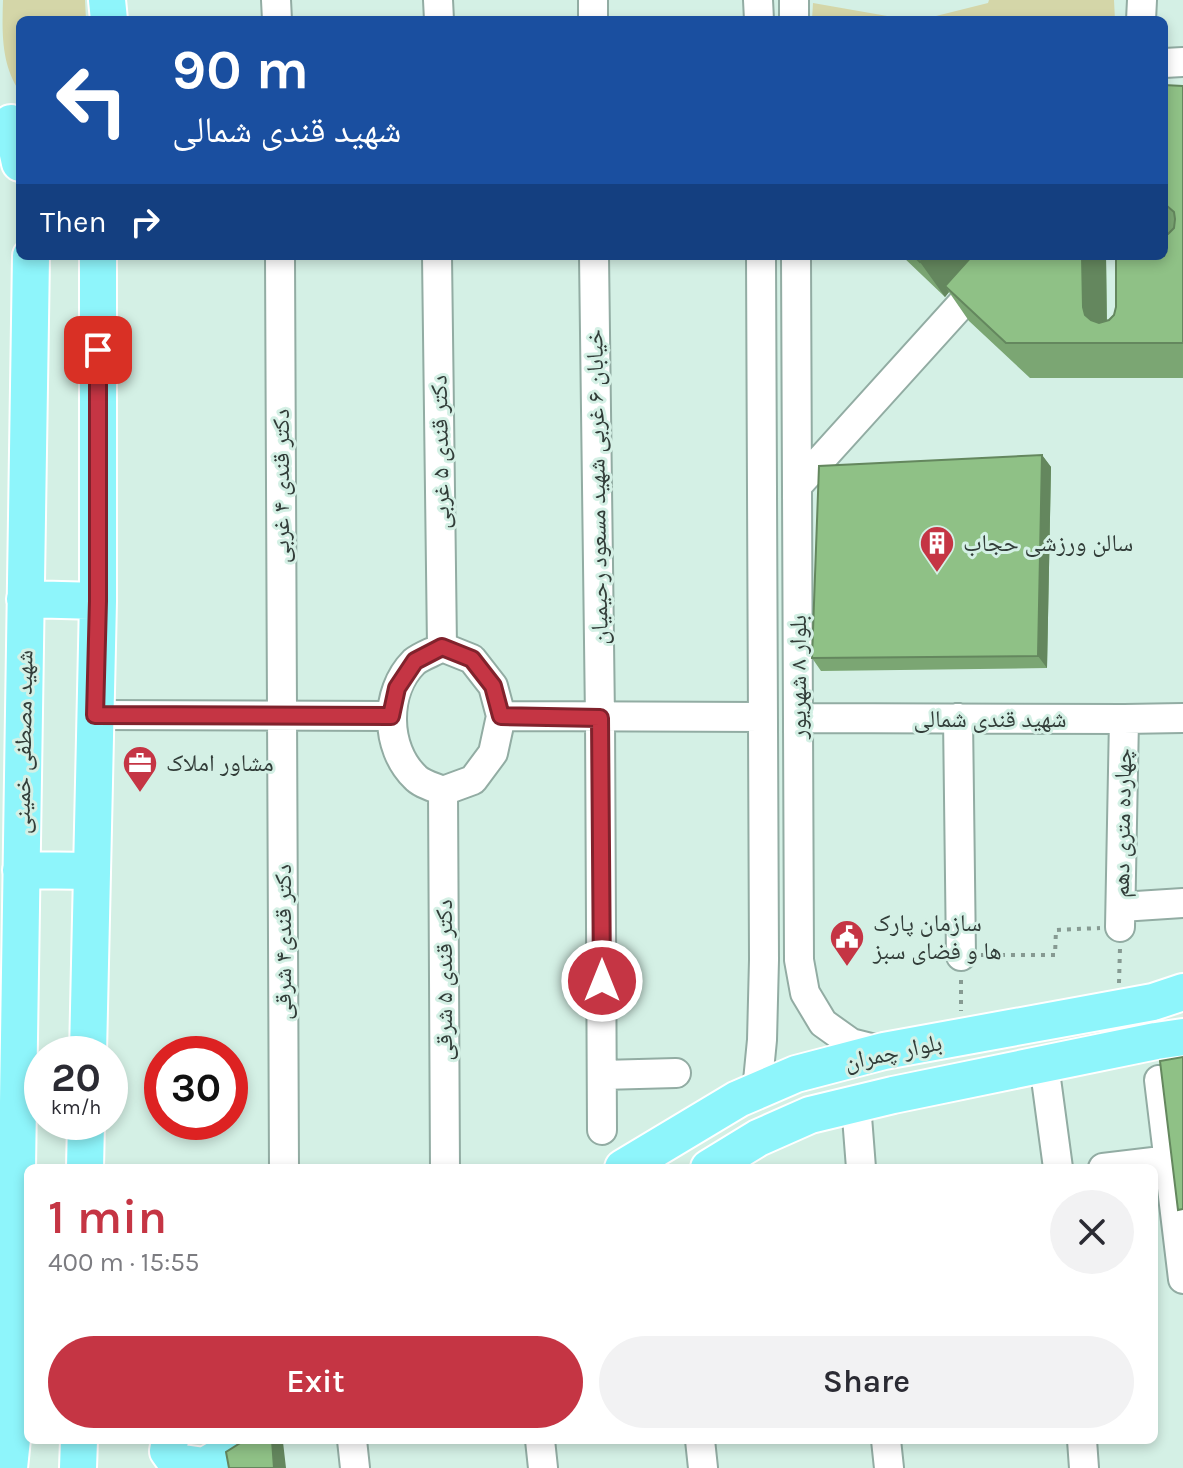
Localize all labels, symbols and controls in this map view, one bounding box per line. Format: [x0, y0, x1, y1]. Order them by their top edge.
text: 90 m [172, 37, 309, 102]
icon: left [40, 48, 144, 152]
text: شهید قندی شمالی [172, 109, 402, 151]
icon: right [123, 200, 167, 244]
text: Then [40, 204, 107, 240]
pin [64, 316, 132, 384]
icon: arrive [76, 328, 120, 372]
street label: خیابان ۶ غربی شهید مسعود رحیمیان [580, 329, 614, 645]
street label: دکتر قندی ۵ غربی [425, 375, 455, 529]
street label: دکتر قندی ۴ غربی [267, 409, 295, 563]
building icon: سالن ورزشی حجاب [918, 524, 956, 574]
place label: سالن ورزشی حجاب [963, 529, 1133, 557]
street label: بلوار ۸ شهریور [784, 615, 812, 740]
street label: شهید مصطفی خمینی [7, 650, 39, 834]
street label: شهید قندی شمالی [914, 705, 1067, 733]
office icon: مشاور املاک [121, 744, 159, 794]
street label: چهارده متری دهم [1107, 748, 1139, 898]
place label: مشاور املاک [166, 749, 274, 777]
street label: دکتر قندی۴ شرقی [269, 864, 297, 1020]
street label: دکتر قندی ۵ شرقی [430, 899, 458, 1061]
place label: سازمان پارک ها و فضای سبز [872, 909, 1002, 965]
public building icon: سازمان پارک ها و فضای سبز [828, 918, 866, 968]
position arrow [560, 939, 644, 1023]
street label: بلوار چمران [842, 1028, 944, 1076]
speed limit sign: 30 [144, 1036, 248, 1140]
text: 20 [51, 1054, 101, 1101]
text: km/h [51, 1096, 101, 1119]
text: 1 min [48, 1189, 167, 1245]
button: close [1050, 1190, 1134, 1274]
text: 400 m · 15:55 [48, 1247, 200, 1278]
button: Exit [48, 1336, 583, 1428]
button: Share [599, 1336, 1134, 1428]

